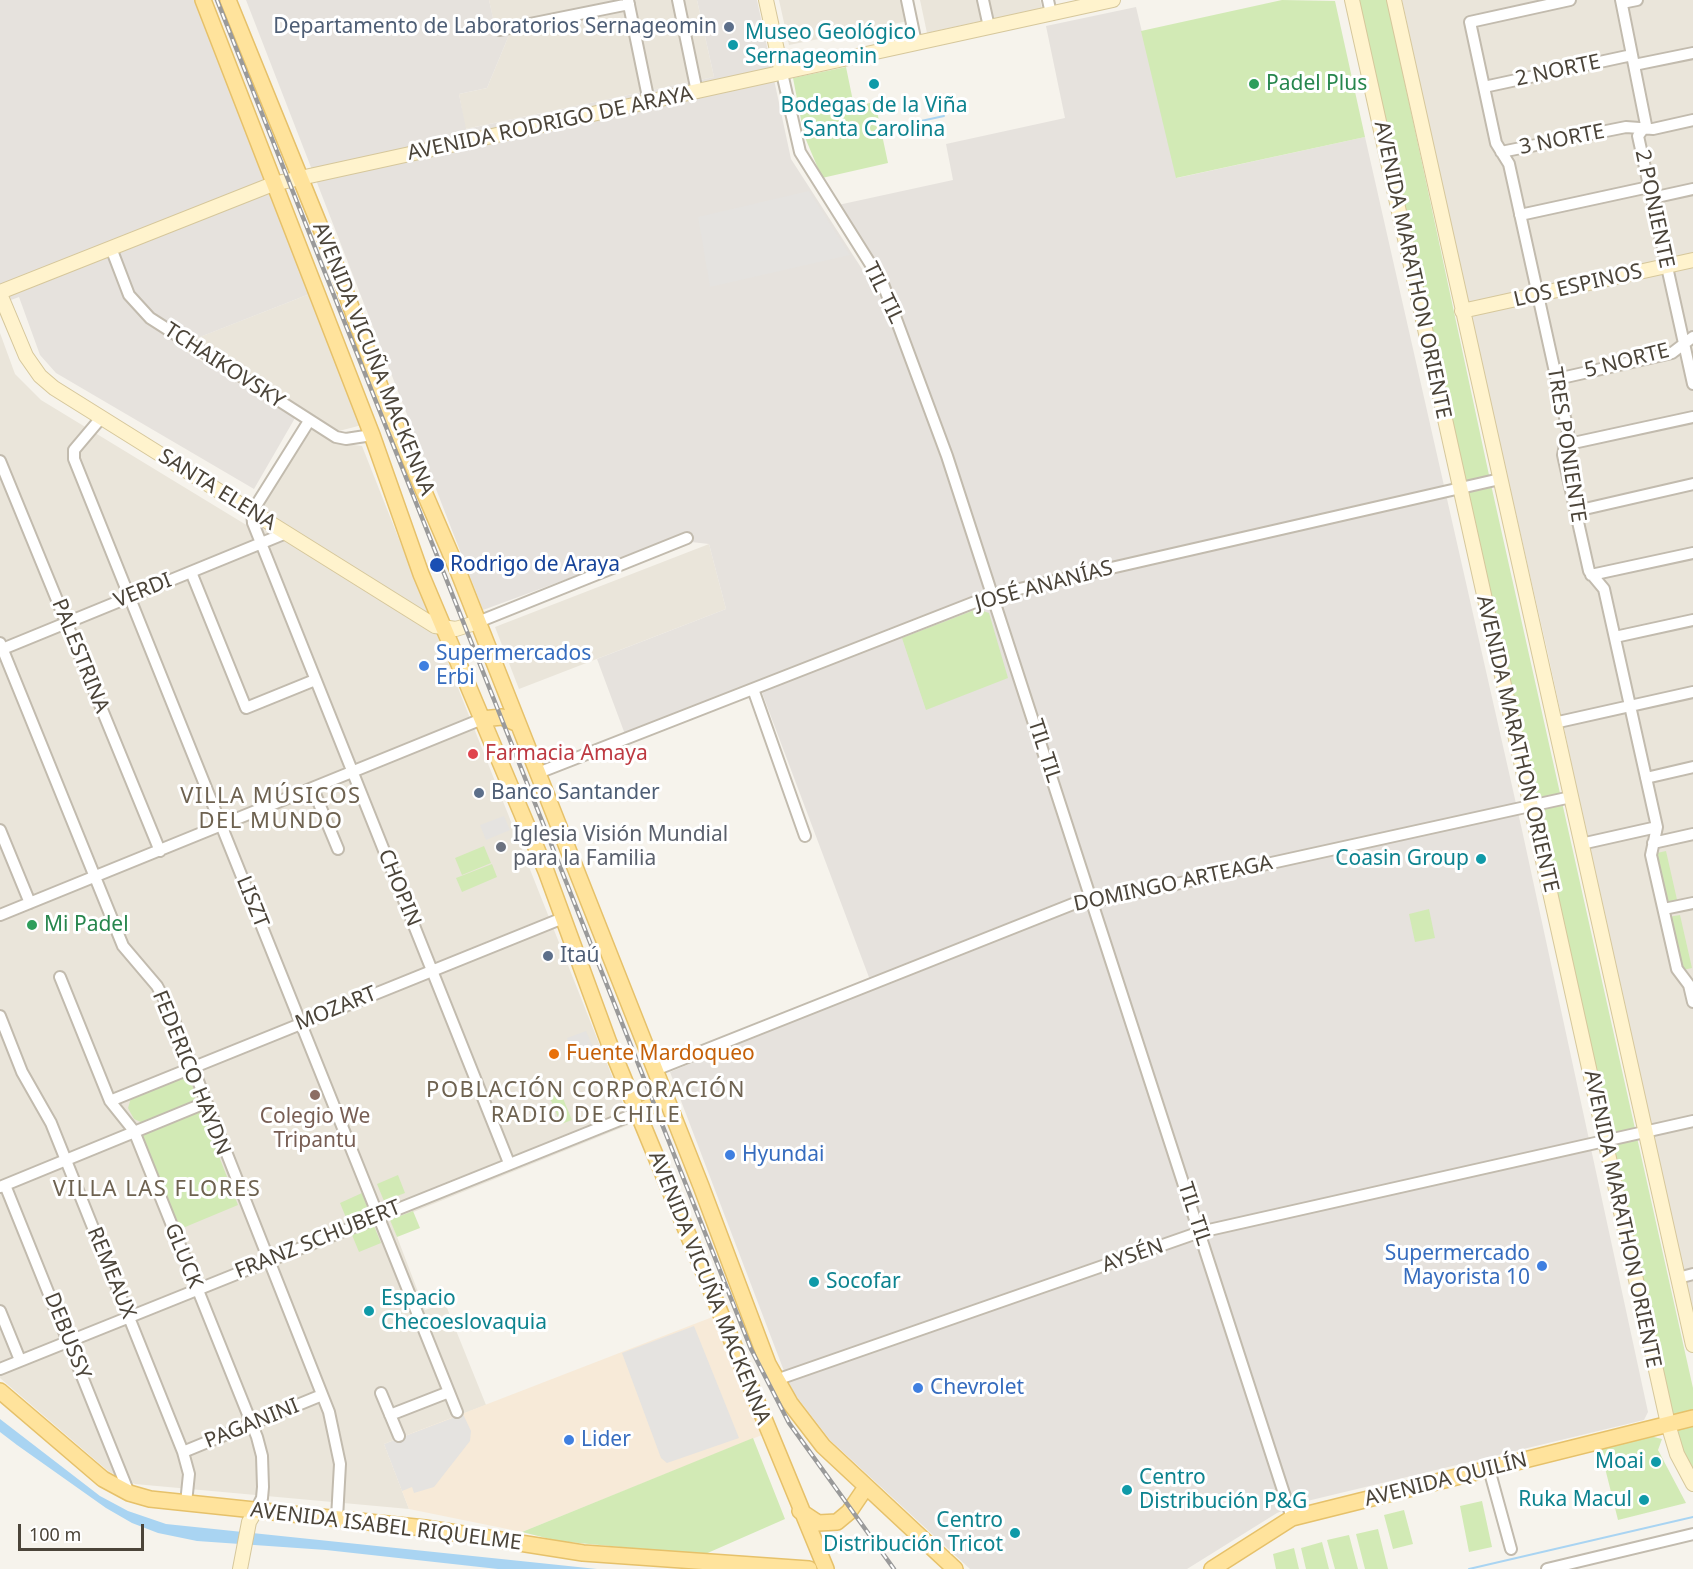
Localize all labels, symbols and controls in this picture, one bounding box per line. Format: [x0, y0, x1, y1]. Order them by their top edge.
place label: Departamento de Laboratorios Sernageomin [273, 14, 717, 40]
marker: Departamento de Laboratorios Sernageomin [722, 20, 736, 34]
place label: Museo Geológico Sernageomin [745, 20, 916, 70]
marker: Museo Geológico Sernageomin [726, 38, 740, 52]
street label: 2 NORTE [1513, 50, 1603, 92]
place label: Padel Plus [1266, 71, 1367, 97]
marker: Bodegas de la Viña Santa Carolina [867, 77, 881, 91]
marker: Padel Plus [1247, 77, 1261, 91]
street label: AVENIDA RODRIGO DE ARAYA [405, 81, 695, 167]
place label: Bodegas de la Viña Santa Carolina [781, 93, 967, 143]
street label: AVENIDA MARATHON ORIENTE [1368, 119, 1456, 421]
street label: 3 NORTE [1517, 119, 1607, 161]
street label: 2 PONIENTE [1629, 147, 1679, 271]
street label: AVENIDA VICUÑA MACKENNA [307, 219, 439, 499]
street label: TIL TIL [857, 258, 909, 328]
street label: LOS ESPINOS [1511, 259, 1645, 313]
street label: TCHAIKOVSKY [159, 318, 289, 414]
street label: 5 NORTE [1582, 338, 1672, 384]
street label: TRES PONIENTE [1541, 366, 1591, 524]
street label: SANTA ELENA [154, 444, 280, 536]
place label: Rodrigo de Araya [450, 552, 620, 578]
marker: Rodrigo de Araya [428, 556, 446, 574]
street label: JOSÉ ANANÍAS [972, 556, 1116, 616]
street label: VERDI [111, 568, 175, 614]
street label: AVENIDA MARATHON ORIENTE [1471, 593, 1563, 895]
street label: PALESTRINA [46, 595, 114, 717]
place label: Supermercados Erbi [436, 641, 591, 691]
marker: Supermercados Erbi [417, 659, 431, 673]
street label: TIL TIL [1022, 716, 1066, 786]
place label: Farmacia Amaya [485, 741, 648, 767]
marker: Farmacia Amaya [466, 747, 480, 761]
place label: Banco Santander [491, 780, 660, 806]
district label: VILLA MÚSICOS DEL MUNDO [180, 784, 362, 836]
marker: Banco Santander [472, 786, 486, 800]
place label: Iglesia Visión Mundial para la Familia [513, 822, 728, 872]
marker: Iglesia Visión Mundial para la Familia [494, 840, 508, 854]
street label: CHOPIN [372, 846, 426, 930]
place label: Coasin Group [1335, 846, 1469, 872]
street label: DOMINGO ARTEAGA [1071, 851, 1275, 917]
marker: Coasin Group [1474, 852, 1488, 866]
street label: LISZT [230, 873, 274, 931]
place label: Mi Padel [44, 912, 129, 938]
marker: Mi Padel [25, 918, 39, 932]
place label: Itaú [560, 943, 599, 969]
marker: Itaú [541, 949, 555, 963]
street label: MOZART [292, 981, 380, 1037]
street label: FEDERICO HAYDN [146, 987, 236, 1159]
place label: Fuente Mardoqueo [566, 1041, 755, 1067]
marker: Fuente Mardoqueo [547, 1047, 561, 1061]
street label: AVENIDA MARATHON ORIENTE [1578, 1068, 1666, 1370]
district label: POBLACIÓN CORPORACIÓN RADIO DE CHILE [426, 1078, 746, 1130]
marker: Colegio We Tripantu [308, 1088, 322, 1102]
place label: Colegio We Tripantu [260, 1104, 370, 1154]
place label: Hyundai [742, 1142, 824, 1168]
street label: AVENIDA VICUÑA MACKENNA [643, 1148, 775, 1428]
marker: Hyundai [723, 1148, 737, 1162]
district label: VILLA LAS FLORES [53, 1177, 261, 1203]
street label: TIL TIL [1172, 1179, 1216, 1249]
street label: FRANZ SCHUBERT [231, 1195, 405, 1285]
street label: GLUCK [159, 1220, 207, 1292]
street label: REMEAUX [81, 1224, 141, 1322]
street label: AYSÉN [1099, 1234, 1167, 1278]
place label: Supermercado Mayorista 10 [1385, 1241, 1530, 1291]
marker: Supermercado Mayorista 10 [1535, 1259, 1549, 1273]
place label: Socofar [826, 1269, 901, 1295]
marker: Socofar [807, 1275, 821, 1289]
place label: Espacio Checoeslovaquia [381, 1286, 547, 1336]
street label: DEBUSSY [38, 1289, 96, 1383]
marker: Espacio Checoeslovaquia [362, 1304, 376, 1318]
place label: Chevrolet [930, 1375, 1024, 1401]
marker: Chevrolet [911, 1381, 925, 1395]
street label: PAGANINI [201, 1394, 303, 1454]
place label: Lider [581, 1427, 631, 1453]
marker: Lider [562, 1433, 576, 1447]
street label: AVENIDA QUILÍN [1362, 1448, 1530, 1512]
place label: Moai [1595, 1449, 1644, 1475]
marker: Moai [1649, 1455, 1663, 1469]
place label: Centro Distribución P&G [1139, 1465, 1307, 1515]
marker: Centro Distribución P&G [1120, 1483, 1134, 1497]
place label: Ruka Macul [1518, 1487, 1632, 1513]
marker: Ruka Macul [1637, 1493, 1651, 1507]
street label: AVENIDA ISABEL RIQUELME [249, 1498, 523, 1556]
place label: Centro Distribución Tricot [823, 1508, 1003, 1558]
scale bar [21, 1512, 147, 1550]
text: 100 m [29, 1522, 81, 1546]
marker: Centro Distribución Tricot [1008, 1526, 1022, 1540]

